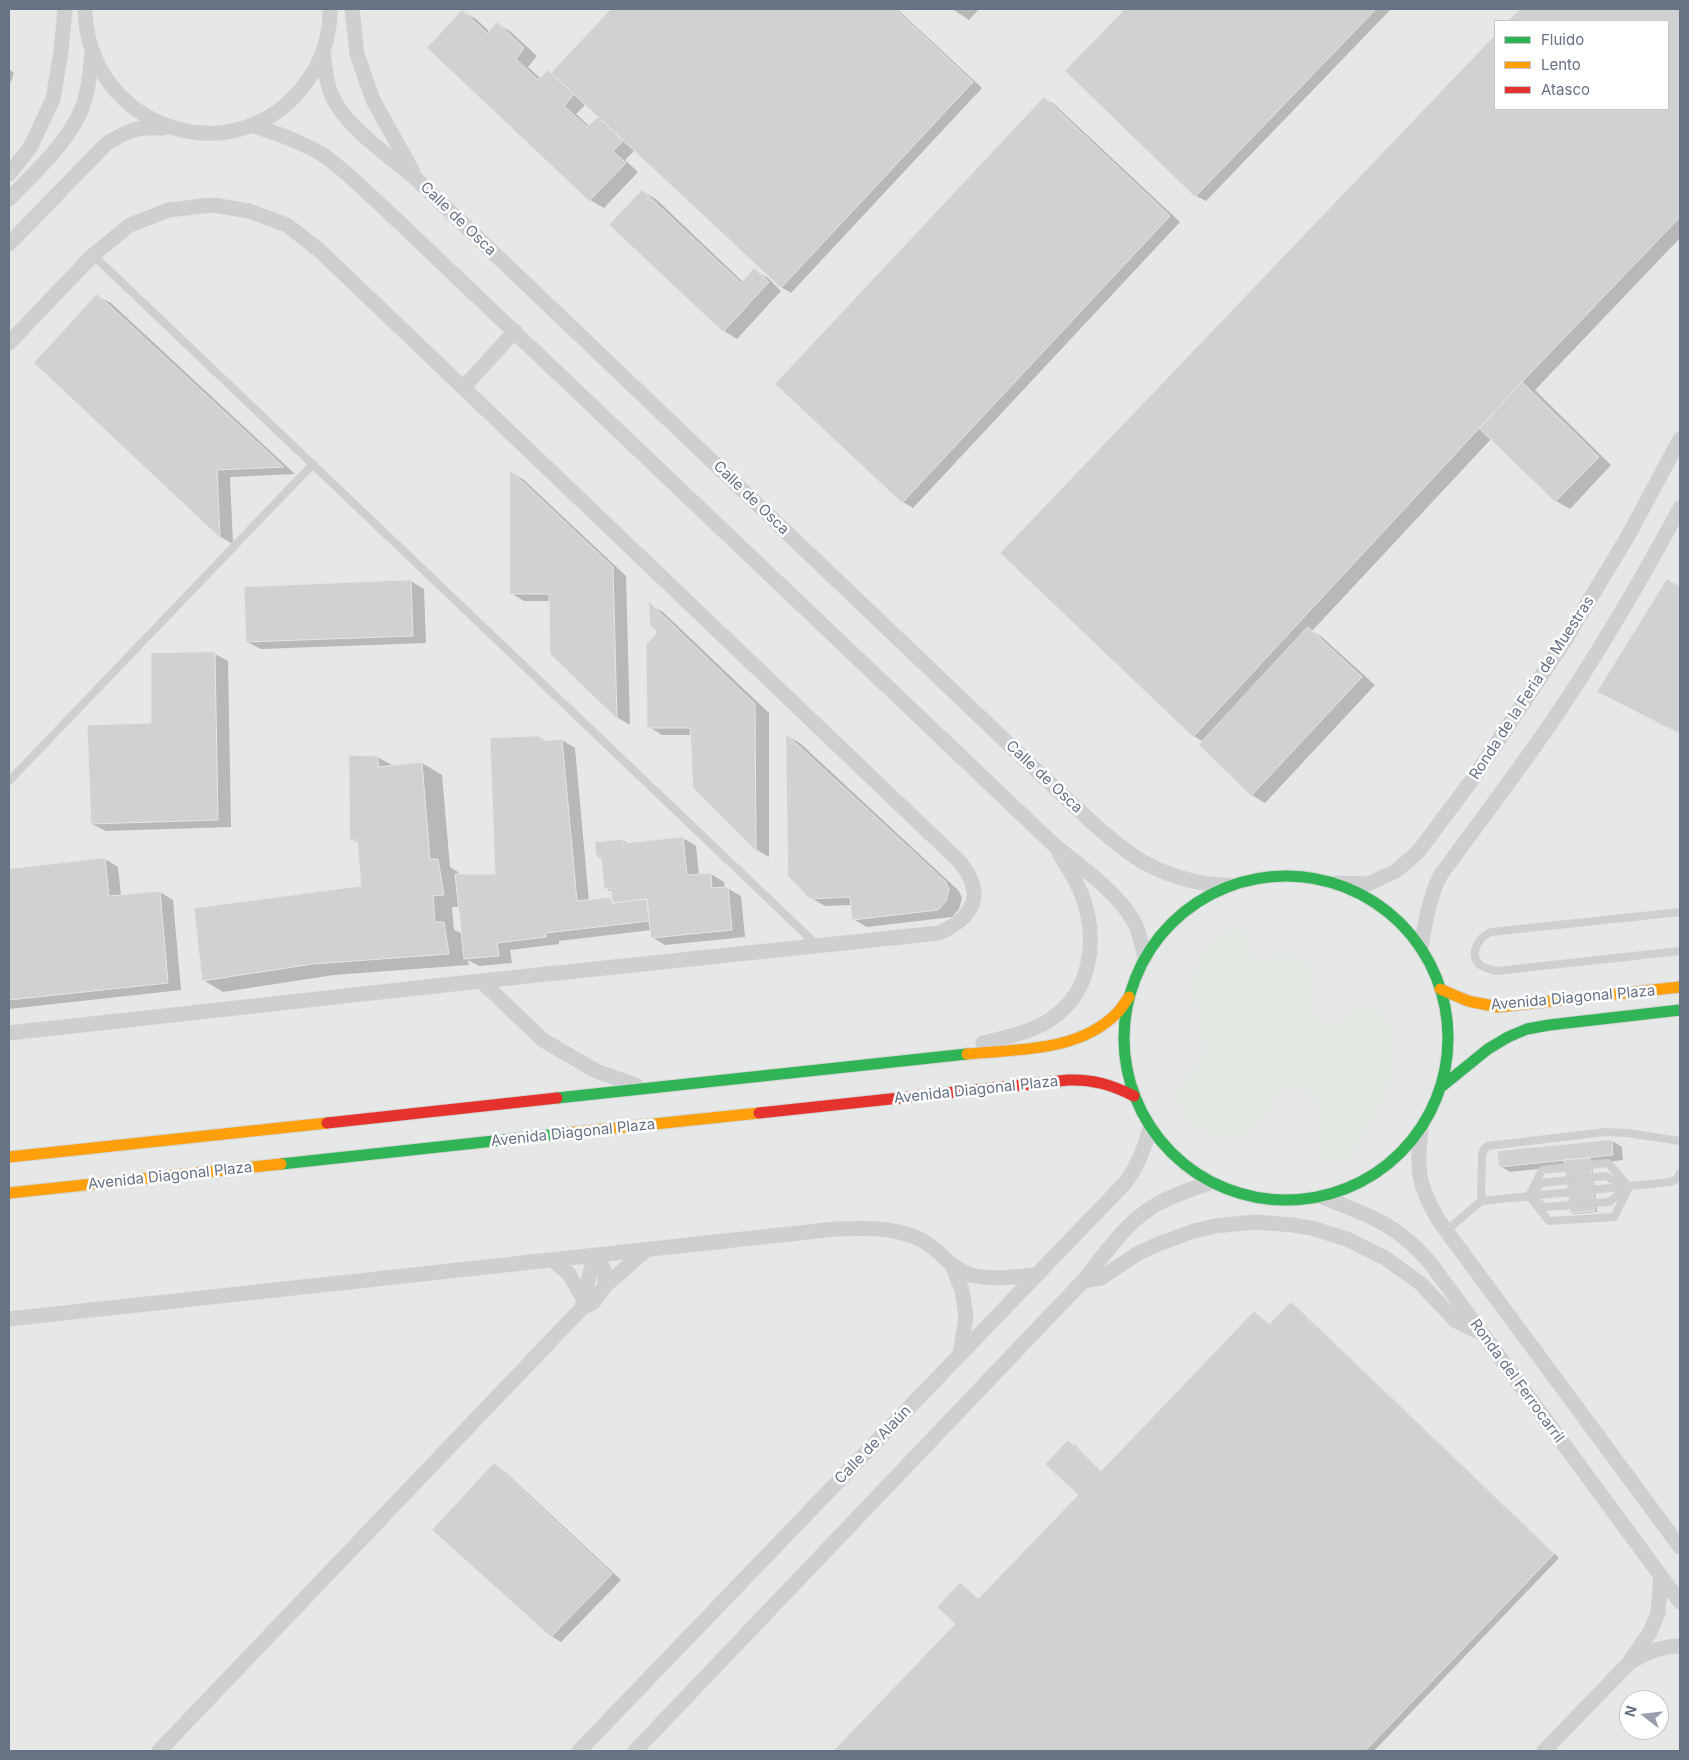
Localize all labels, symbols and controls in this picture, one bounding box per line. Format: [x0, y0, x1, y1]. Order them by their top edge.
legend [1494, 20, 1669, 110]
text: Fluido [1541, 30, 1584, 49]
text: Lento [1541, 55, 1581, 74]
text: Atasco [1541, 80, 1590, 99]
street label: Calle de Osca [416, 178, 500, 260]
street label: Calle de Osca [709, 457, 793, 539]
street label: Ronda de la Feria de Muestras [1466, 593, 1598, 783]
street label: Calle de Osca [1002, 737, 1086, 817]
street label: Avenida Diagonal Plaza [1490, 982, 1656, 1014]
street label: Avenida Diagonal Plaza [893, 1072, 1059, 1108]
street label: Avenida Diagonal Plaza [490, 1115, 656, 1151]
street label: Avenida Diagonal Plaza [87, 1158, 253, 1194]
street label: Ronda del Ferrocarril [1466, 1316, 1568, 1446]
street label: Calle de Alaún [831, 1402, 915, 1488]
north arrow [1619, 1690, 1669, 1740]
text: N [1620, 1704, 1640, 1718]

